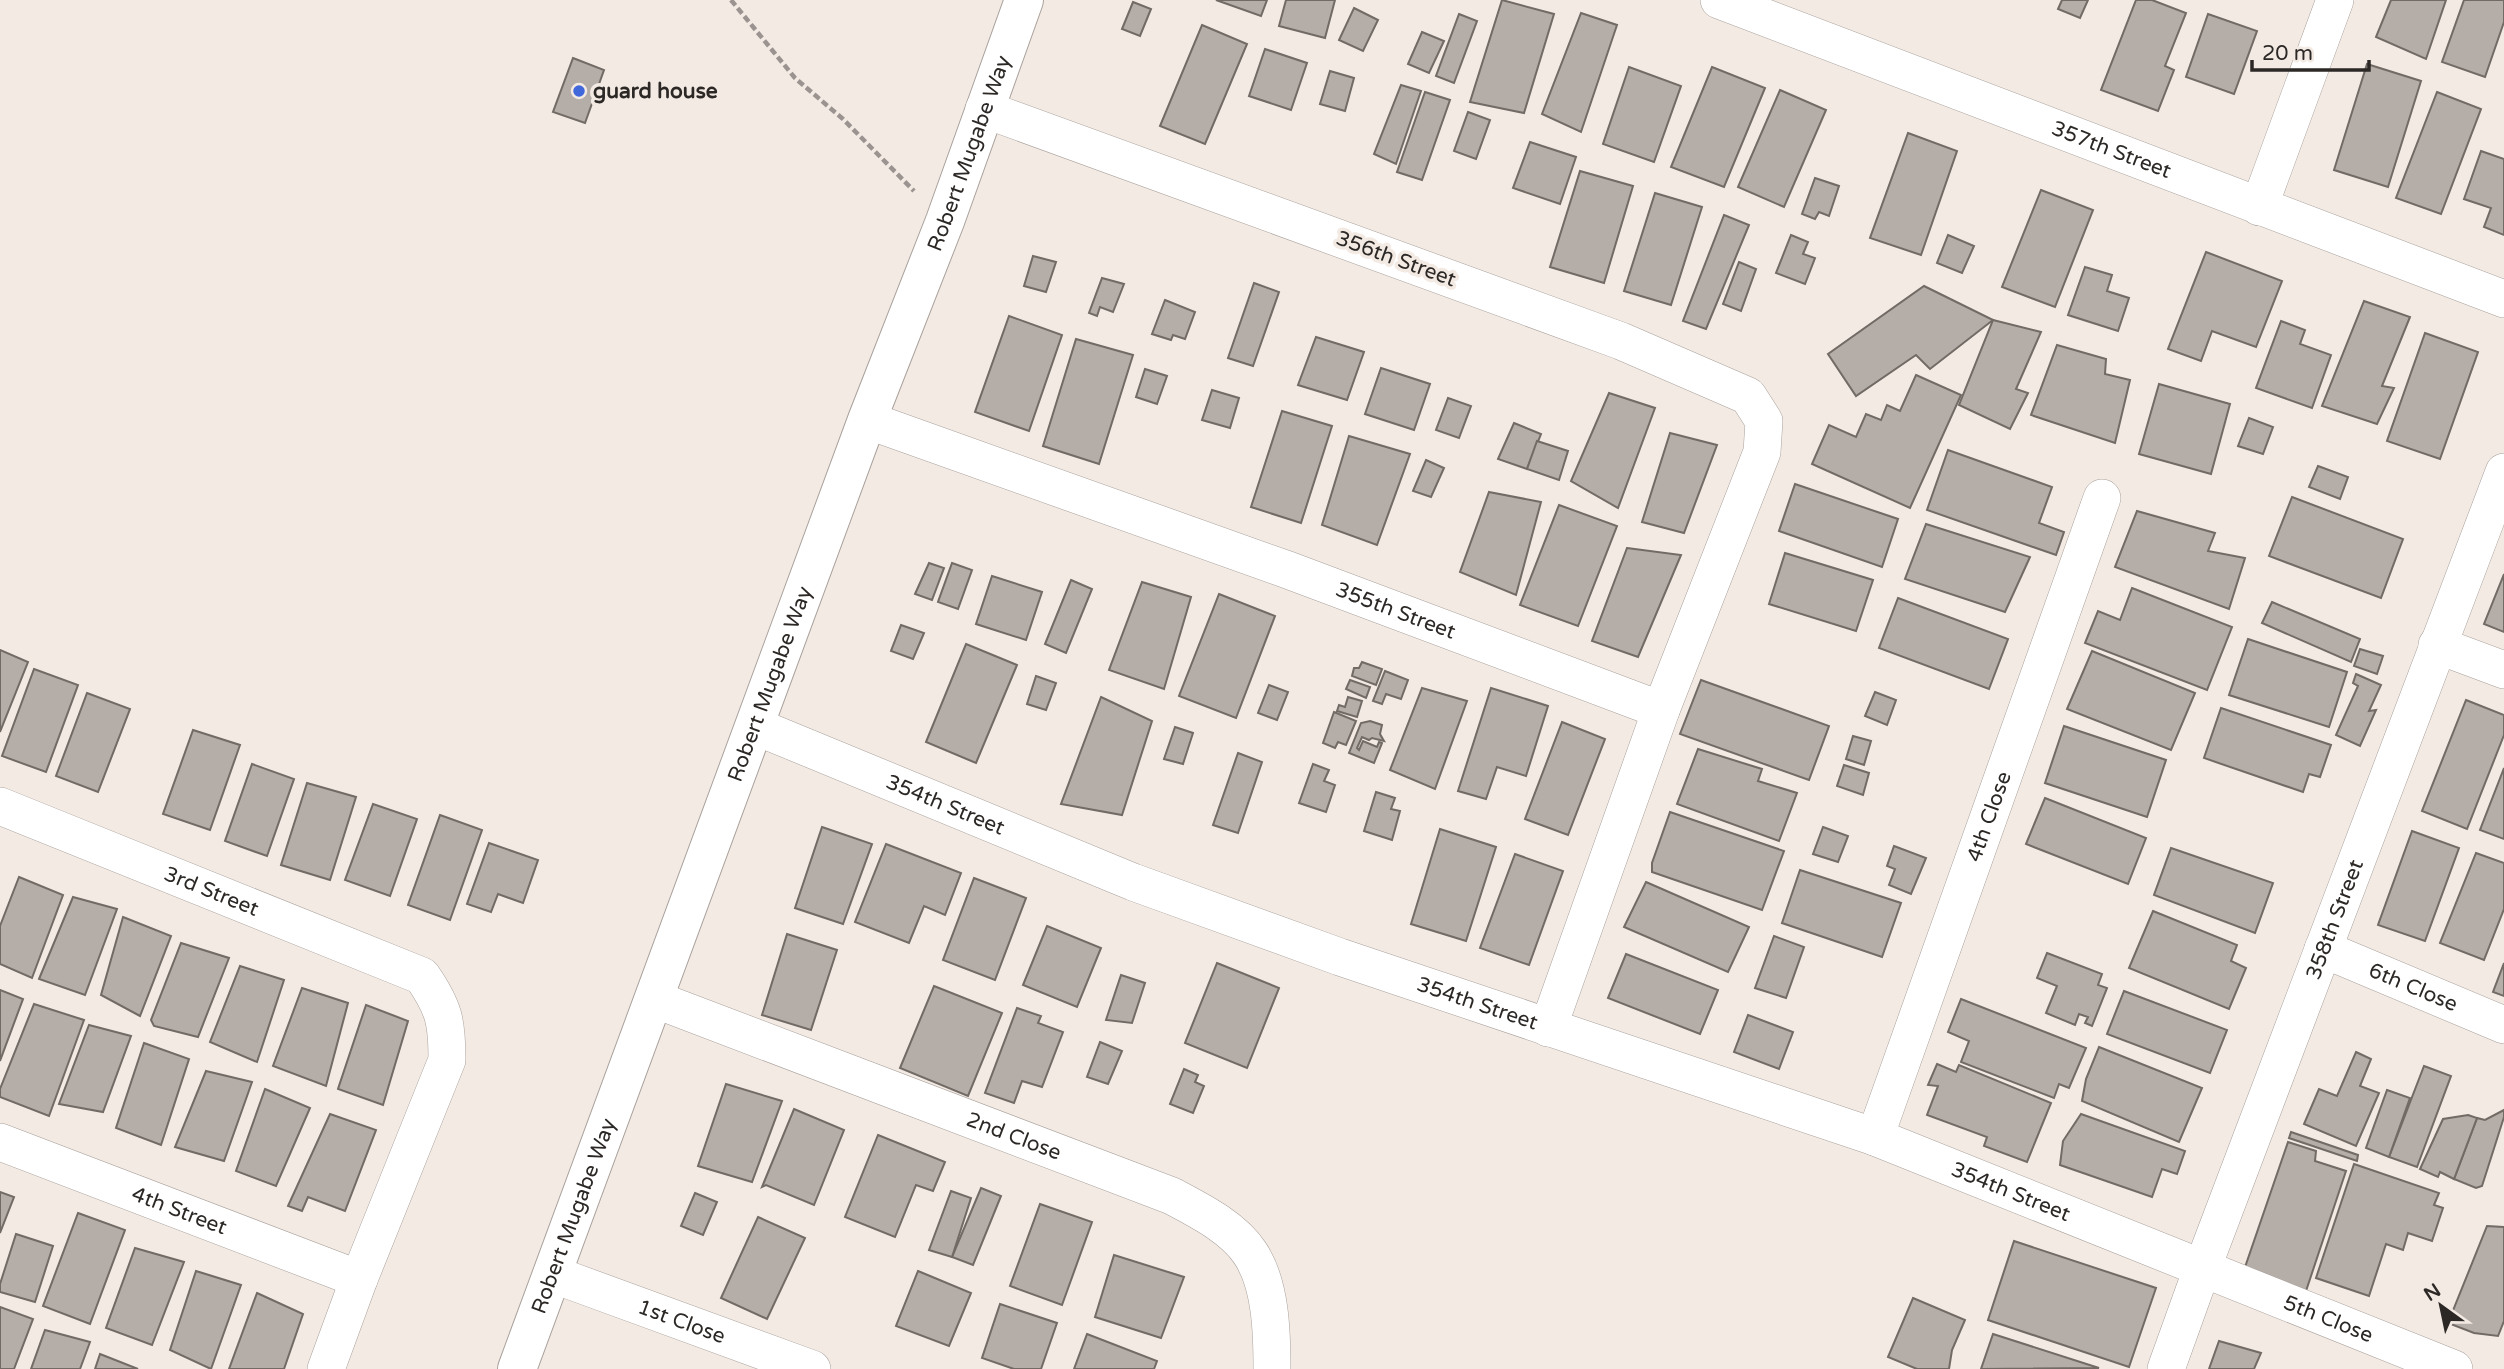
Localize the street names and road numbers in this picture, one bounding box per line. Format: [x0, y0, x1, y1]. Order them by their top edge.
street label: Robert Mugabe Way [922, 52, 1016, 255]
street label: 357th Street [2048, 115, 2175, 184]
street label: 356th Street [1333, 226, 1459, 292]
street label: 355th Street [1332, 577, 1459, 644]
street label: Robert Mugabe Way [722, 583, 817, 785]
street label: 4th Close [1961, 768, 2016, 865]
street label: 354th Street [882, 769, 1008, 840]
street label: 358th Street [2300, 856, 2368, 983]
street label: 3rd Street [161, 861, 262, 921]
street label: 6th Close [2365, 957, 2462, 1017]
street label: 354th Street [1414, 971, 1541, 1035]
street label: 2nd Close [963, 1107, 1065, 1165]
street label: Robert Mugabe Way [526, 1115, 621, 1317]
street label: 354th Street [1948, 1156, 2074, 1226]
street label: 4th Street [128, 1181, 230, 1240]
street label: 5th Close [2280, 1290, 2377, 1348]
street label: 1st Close [634, 1294, 729, 1349]

